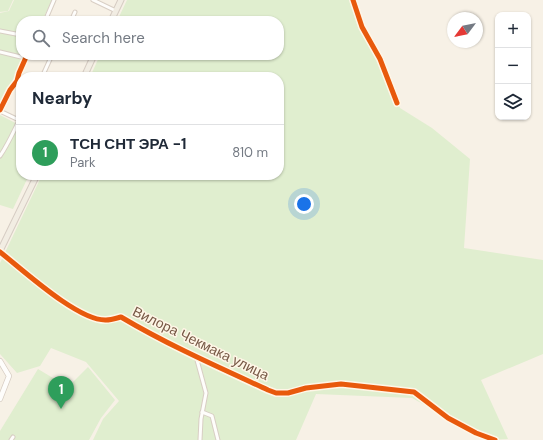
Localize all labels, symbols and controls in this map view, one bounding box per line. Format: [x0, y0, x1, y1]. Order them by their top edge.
north arrow [447, 12, 483, 48]
map controls [495, 12, 531, 120]
button: + [495, 12, 531, 48]
search box [16, 16, 284, 60]
icon: search [30, 27, 52, 49]
text: Search here [62, 28, 145, 48]
button: − [495, 48, 531, 84]
button: layers [495, 84, 531, 120]
text: Nearby [32, 87, 92, 109]
text: ТСН СНТ ЭРА -1 [70, 134, 187, 154]
text: 1 [43, 144, 47, 161]
text: 810 m [232, 144, 268, 161]
text: Park [70, 154, 96, 171]
your location [294, 194, 314, 214]
street label: Вилора Чекмака улица [130, 302, 272, 384]
pin: 1 [48, 376, 74, 409]

